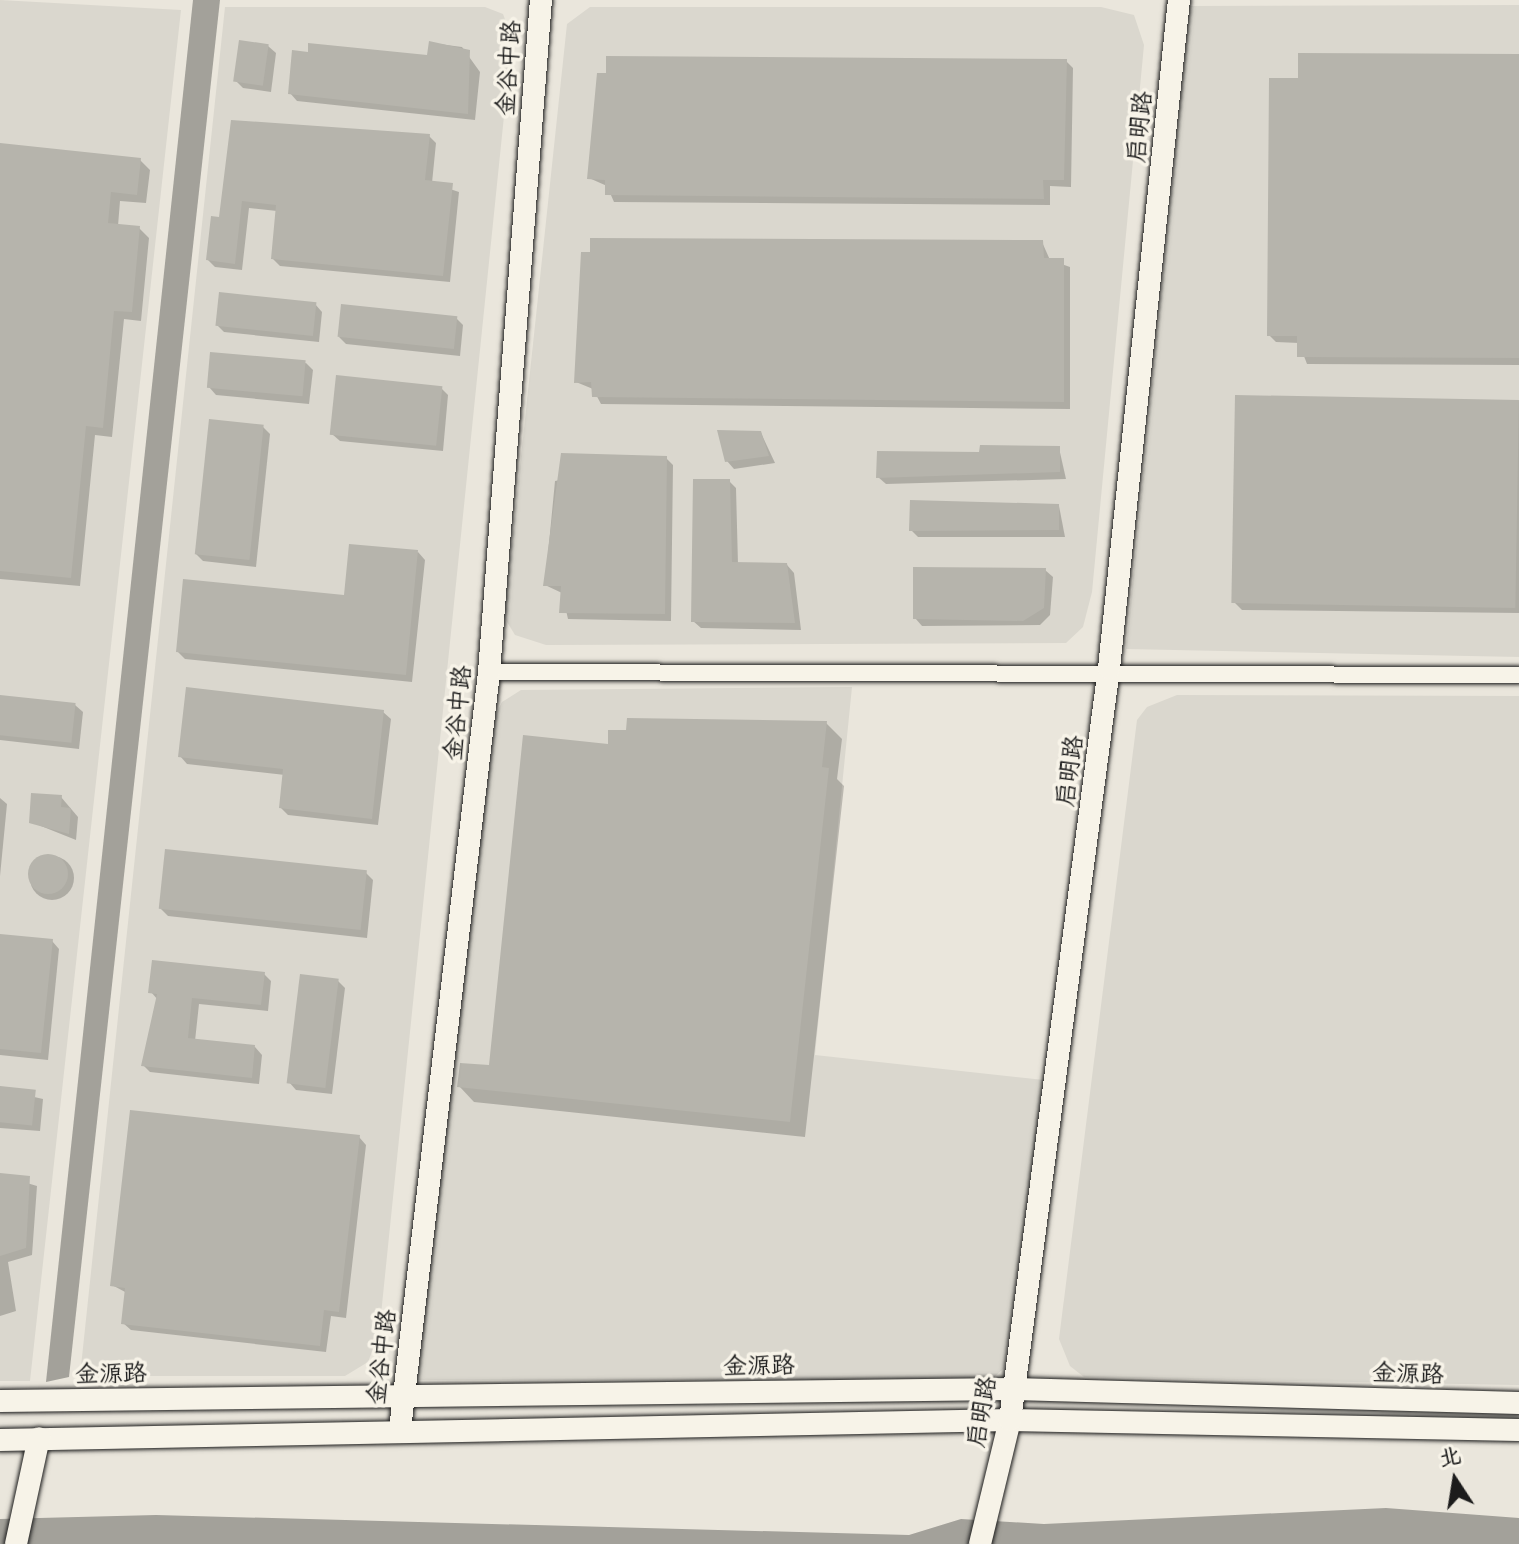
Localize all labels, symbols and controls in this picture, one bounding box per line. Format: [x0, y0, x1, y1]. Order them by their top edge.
street label: 金谷中路 [491, 19, 527, 117]
street label: 启明路 [1122, 90, 1158, 164]
street label: 金谷中路 [439, 664, 477, 762]
street label: 启明路 [1051, 733, 1089, 809]
street label: 金谷中路 [362, 1308, 402, 1406]
street label: 金源路 [723, 1351, 795, 1381]
street label: 金源路 [1372, 1358, 1444, 1390]
street label: 金源路 [75, 1359, 147, 1389]
street label: 启明路 [962, 1374, 1002, 1450]
text: 北 [1435, 1435, 1465, 1477]
north arrow [1415, 1440, 1495, 1520]

